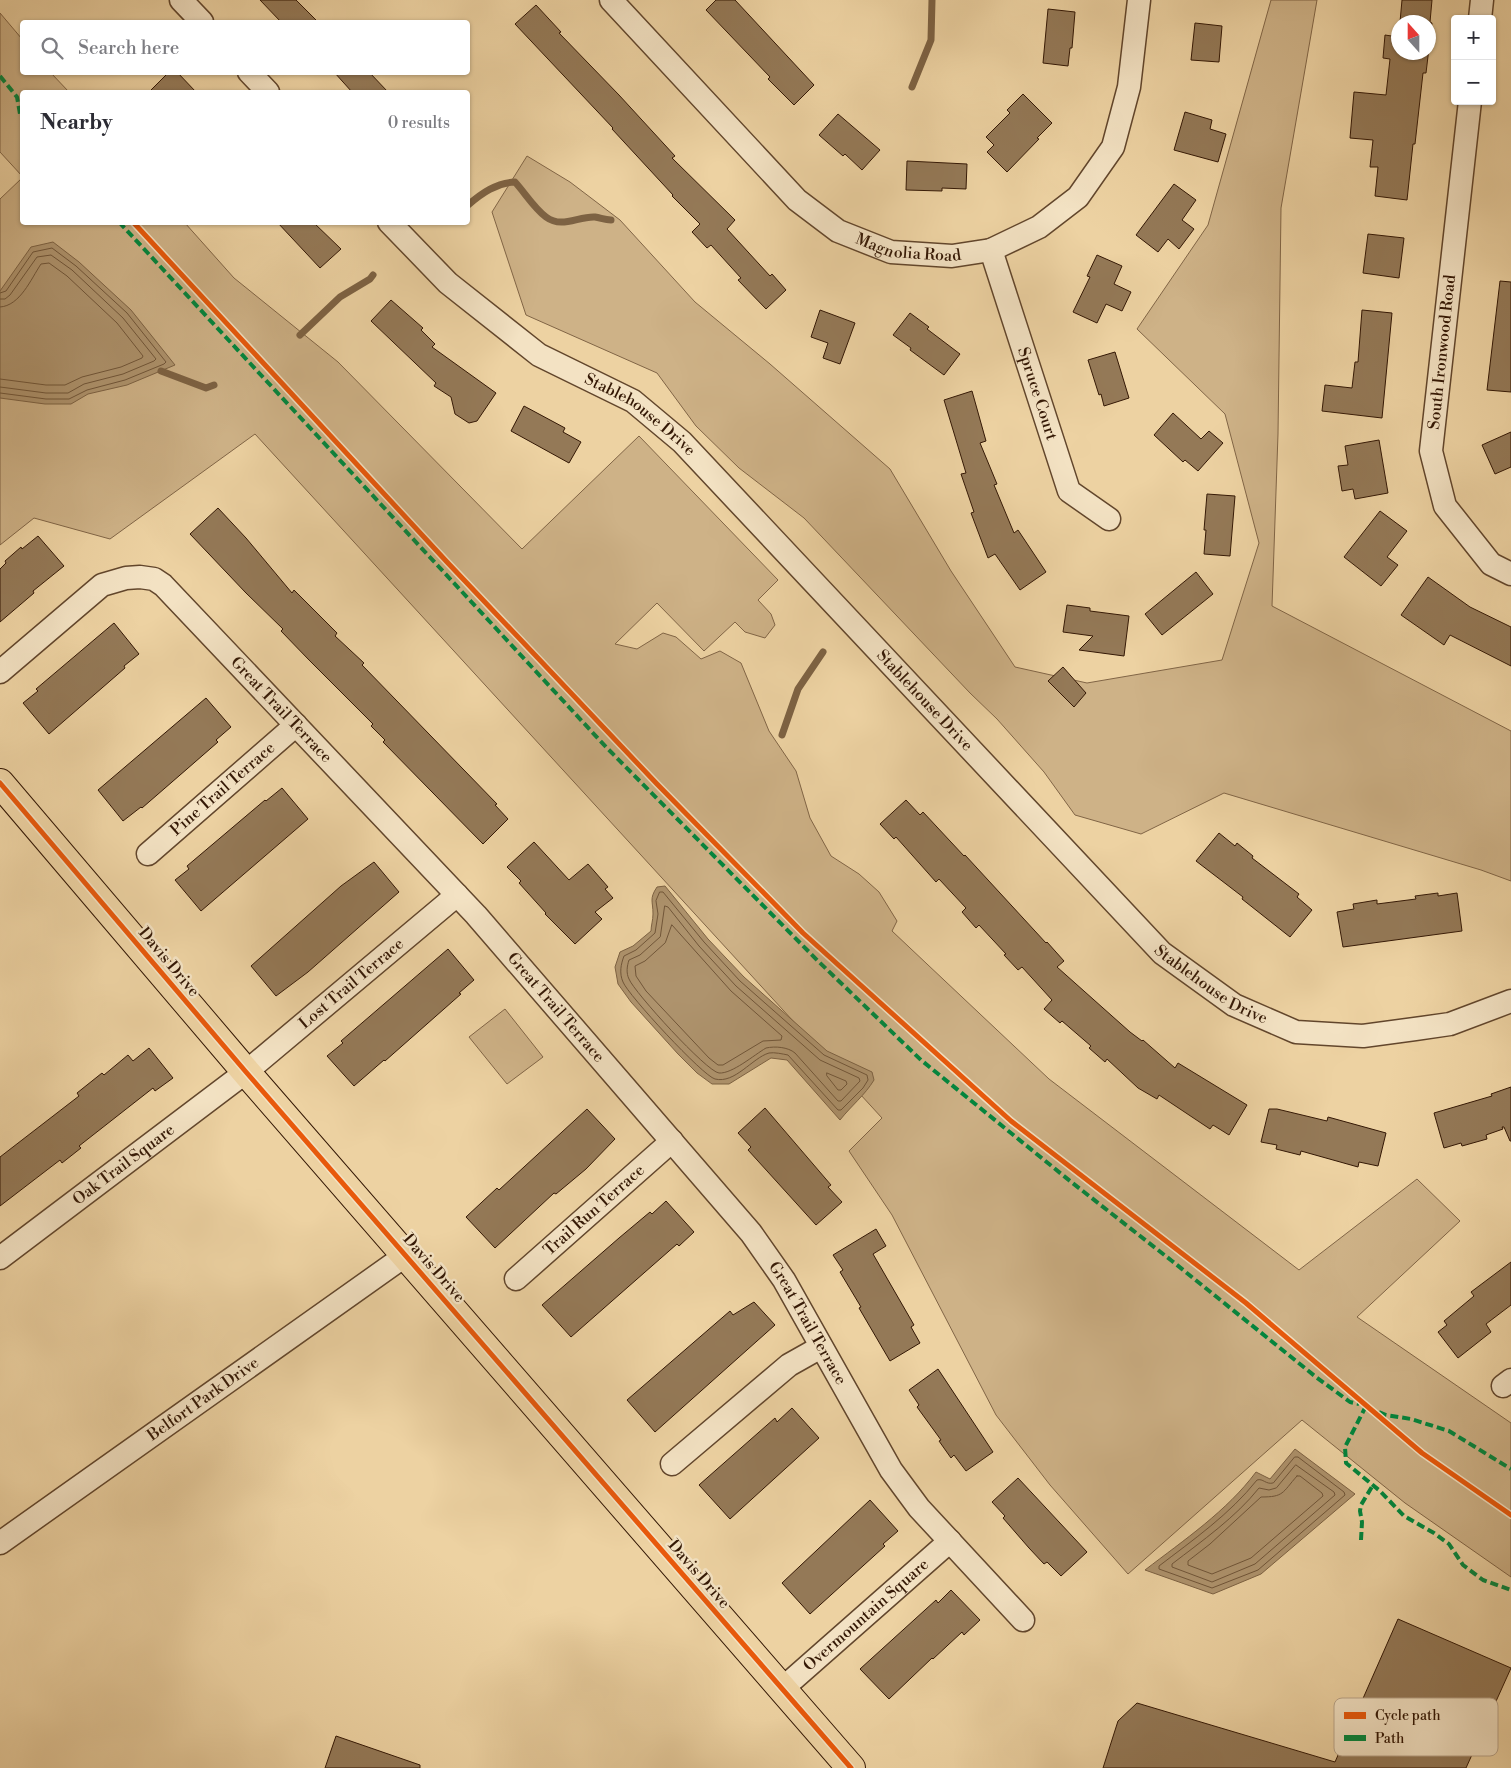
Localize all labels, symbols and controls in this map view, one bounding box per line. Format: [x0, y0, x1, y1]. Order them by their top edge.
north arrow [1391, 15, 1436, 60]
map controls [1451, 15, 1496, 105]
button: + [1451, 15, 1496, 60]
search box [20, 20, 470, 75]
icon: search [38, 34, 66, 62]
text: Search here [78, 36, 179, 60]
button: − [1451, 60, 1496, 105]
text: Nearby [40, 110, 113, 136]
text: 0 results [388, 113, 450, 133]
street label: Magnolia Road [853, 229, 963, 266]
street label: South Ironwood Road [1424, 274, 1460, 430]
street label: Spruce Court [1013, 345, 1062, 443]
street label: Stablehouse Drive [581, 369, 700, 460]
street label: Stablehouse Drive [872, 645, 977, 755]
street label: Great Trail Terrace [226, 652, 336, 767]
street label: Pine Trail Terrace [166, 738, 279, 840]
street label: Davis Drive [134, 923, 204, 1001]
street label: Lost Trail Terrace [295, 934, 408, 1033]
street label: Stablehouse Drive [1150, 941, 1271, 1028]
street label: Great Trail Terrace [503, 948, 609, 1066]
street label: Oak Trail Square [69, 1120, 178, 1209]
street label: Trail Run Terrace [539, 1160, 649, 1260]
street label: Davis Drive [399, 1229, 469, 1307]
street label: Great Trail Terrace [764, 1258, 851, 1388]
street label: Belfort Park Drive [143, 1353, 263, 1446]
street label: Davis Drive [664, 1535, 734, 1613]
street label: Overmountain Square [799, 1554, 933, 1676]
legend [1334, 1698, 1498, 1756]
text: Cycle path [1375, 1707, 1441, 1725]
text: Path [1375, 1730, 1405, 1748]

